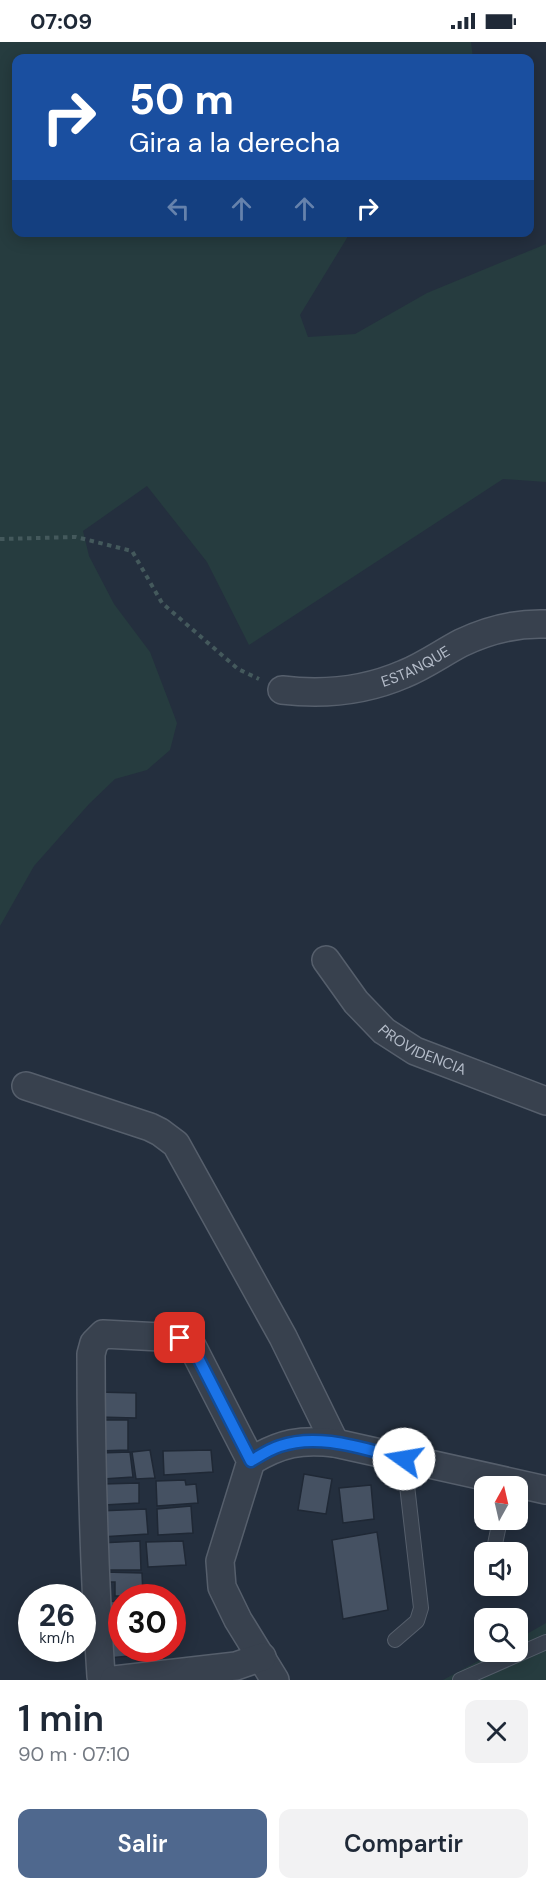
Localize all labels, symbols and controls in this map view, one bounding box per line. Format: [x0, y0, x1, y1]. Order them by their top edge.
text: 07:09 [30, 7, 92, 36]
text: 50 m [129, 72, 234, 127]
icon: right [30, 78, 108, 156]
text: Gira a la derecha [129, 125, 340, 160]
icon: left [162, 192, 195, 225]
icon: ahead [225, 192, 258, 225]
icon: ahead [288, 192, 321, 225]
icon: right [351, 192, 384, 225]
street label: ESTANQUE [379, 641, 454, 692]
street label: PROVIDENCIA [373, 1021, 469, 1080]
pin [154, 1312, 205, 1363]
icon: arrive [163, 1321, 196, 1354]
position arrow [372, 1427, 436, 1491]
north arrow [474, 1476, 528, 1530]
map controls [474, 1476, 528, 1662]
button: sound [474, 1542, 528, 1596]
speed limit sign: 30 [108, 1584, 186, 1662]
text: 26 [39, 1596, 75, 1635]
button: search [474, 1608, 528, 1662]
text: km/h [39, 1628, 75, 1648]
text: 1 min [18, 1695, 104, 1742]
button: close [465, 1700, 528, 1763]
text: 90 m · 07:10 [18, 1741, 130, 1767]
button: Salir [18, 1809, 267, 1878]
button: Compartir [279, 1809, 528, 1878]

